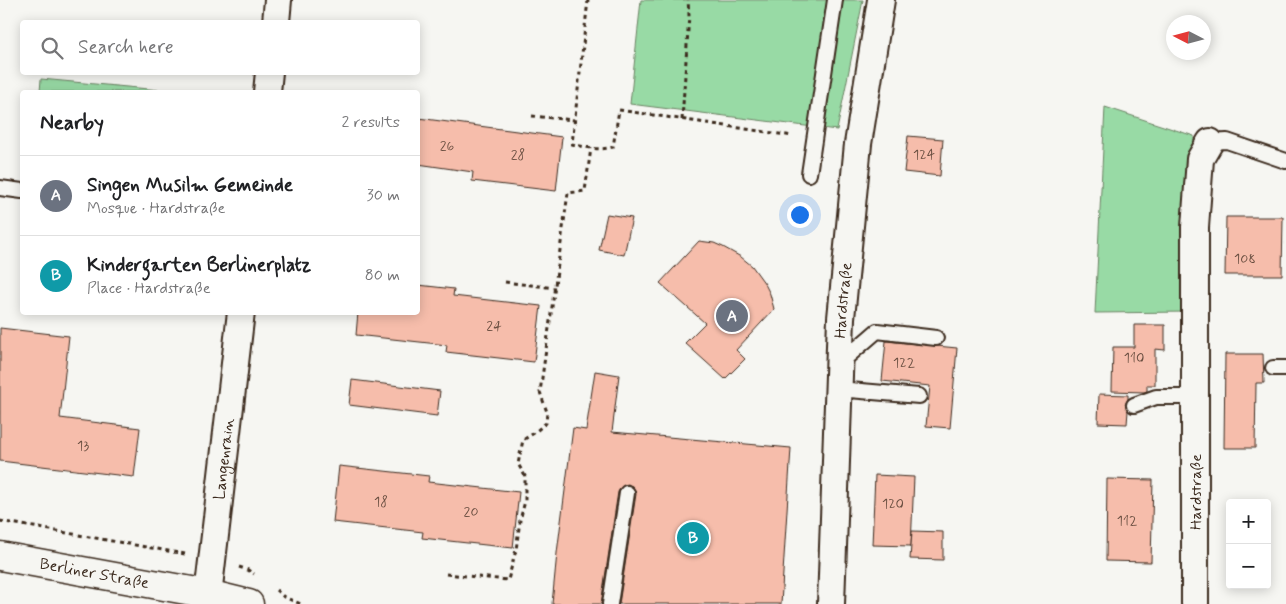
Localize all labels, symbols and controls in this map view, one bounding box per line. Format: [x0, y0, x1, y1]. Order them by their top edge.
north arrow [1166, 15, 1211, 60]
search box [20, 20, 420, 75]
icon: search [38, 34, 66, 62]
text: Search here [78, 35, 174, 60]
text: Nearby [40, 109, 104, 137]
text: 2 results [342, 112, 400, 133]
house number: 26 [440, 137, 455, 155]
house number: 28 [511, 146, 525, 164]
house number: 124 [913, 146, 935, 164]
text: Singen Musilm Gemeinde [87, 173, 293, 198]
text: A [51, 185, 61, 206]
text: 30 m [367, 185, 400, 206]
text: Mosque · Hardstraße [87, 198, 226, 219]
your location [787, 202, 813, 228]
house number: 108 [1234, 250, 1256, 268]
text: Kindergarten Berlinerplatz [87, 253, 311, 278]
street label: Hardstraße [830, 261, 857, 339]
text: B [51, 265, 61, 286]
text: 80 m [365, 265, 400, 286]
text: Place · Hardstraße [87, 278, 211, 299]
pin: A [716, 297, 748, 335]
house number: 24 [486, 317, 502, 335]
house number: 110 [1124, 349, 1144, 367]
house number: 122 [893, 354, 915, 372]
street label: Langenrain [209, 417, 239, 501]
house number: 13 [77, 437, 89, 455]
street label: Hardstraße [1186, 454, 1207, 530]
house number: 18 [374, 493, 388, 511]
house number: 120 [882, 495, 904, 513]
map controls [1226, 499, 1271, 589]
button: + [1226, 499, 1271, 544]
house number: 20 [464, 503, 478, 521]
house number: 112 [1117, 512, 1137, 530]
pin: B [677, 519, 709, 557]
button: − [1226, 544, 1271, 589]
street label: Berliner Straße [38, 553, 151, 594]

